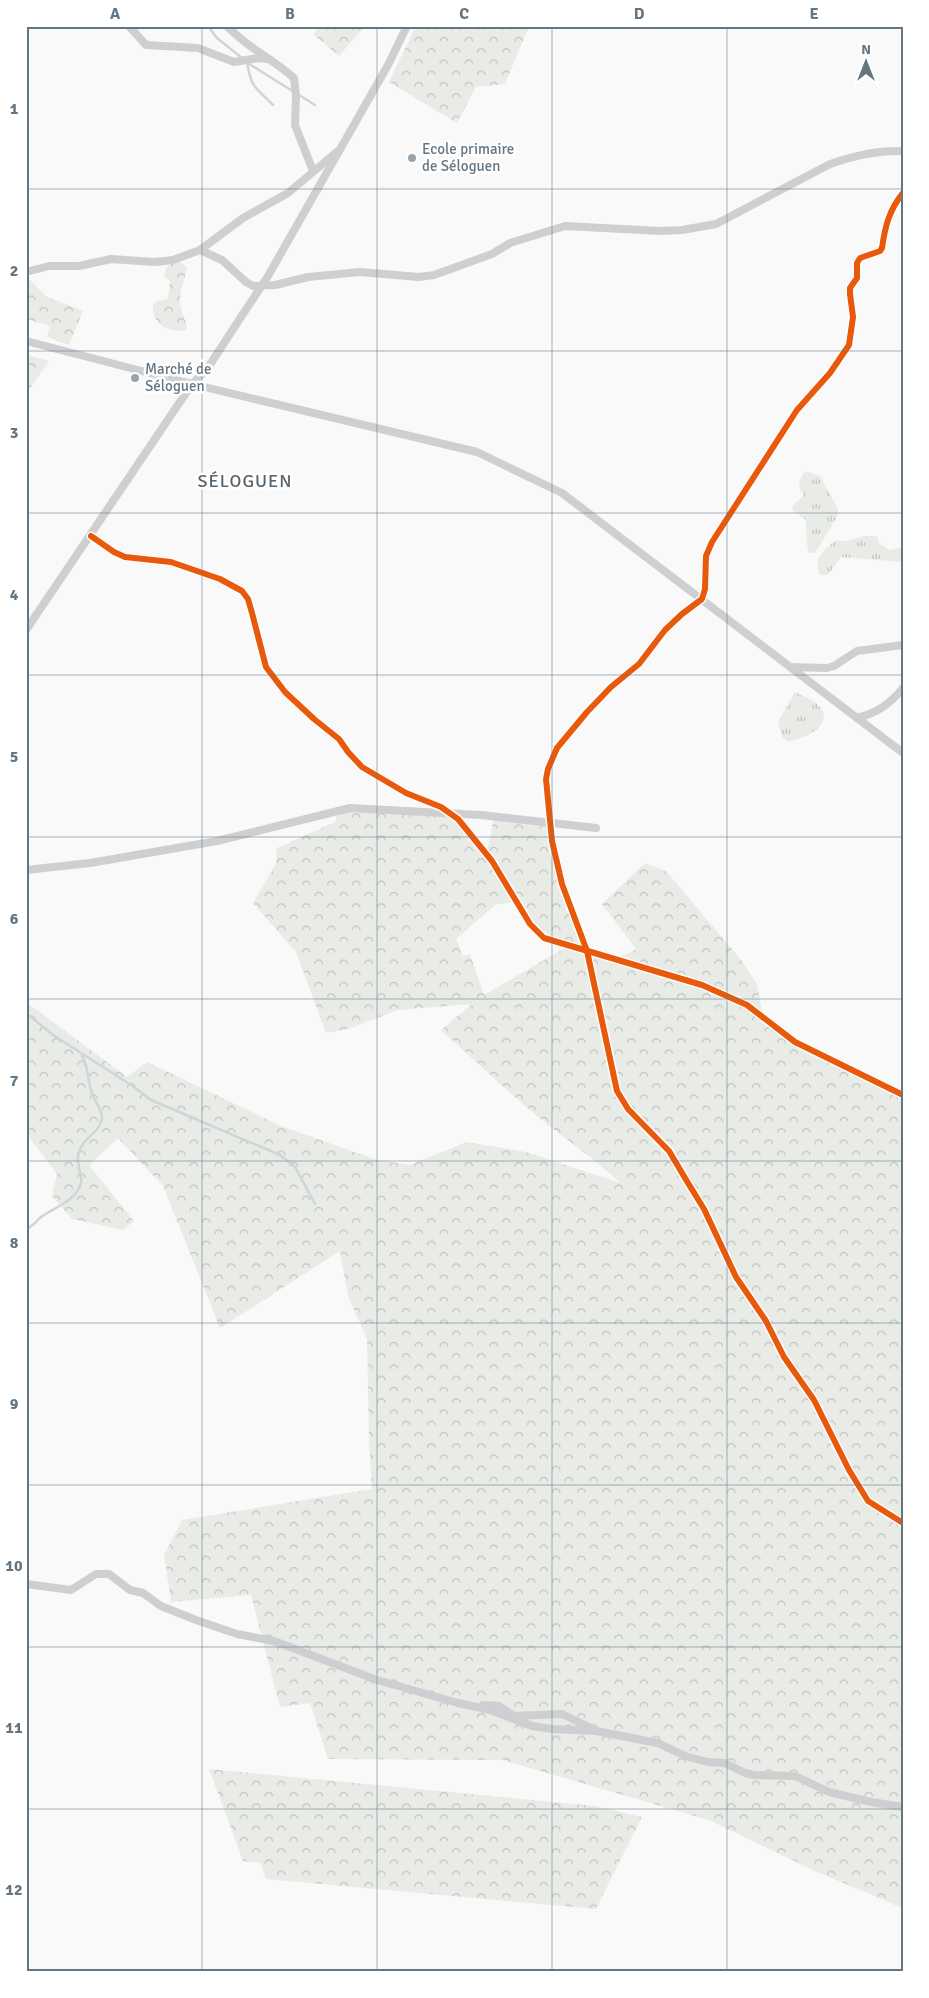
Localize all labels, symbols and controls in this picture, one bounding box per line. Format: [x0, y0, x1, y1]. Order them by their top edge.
text: A [110, 4, 121, 24]
text: B [285, 4, 295, 24]
text: C [459, 4, 469, 24]
text: D [634, 4, 645, 24]
text: E [809, 4, 819, 24]
north arrow [842, 38, 892, 88]
text: N [861, 41, 871, 58]
text: 1 [10, 99, 19, 119]
place label: Ecole primaire de Séloguen [422, 140, 514, 175]
marker: Ecole primaire de Séloguen [406, 152, 418, 164]
text: 2 [10, 261, 18, 281]
place label: Marché de Séloguen [145, 360, 211, 395]
marker: Marché de Séloguen [129, 372, 141, 384]
text: 3 [10, 423, 18, 443]
district label: SÉLOGUEN [198, 470, 292, 492]
text: 4 [10, 585, 19, 605]
text: 5 [10, 747, 18, 767]
text: 6 [10, 909, 19, 929]
text: 7 [10, 1071, 19, 1091]
text: 8 [10, 1233, 19, 1253]
text: 9 [10, 1394, 19, 1414]
text: 10 [5, 1556, 23, 1576]
text: 11 [5, 1718, 23, 1738]
text: 12 [5, 1880, 23, 1900]

